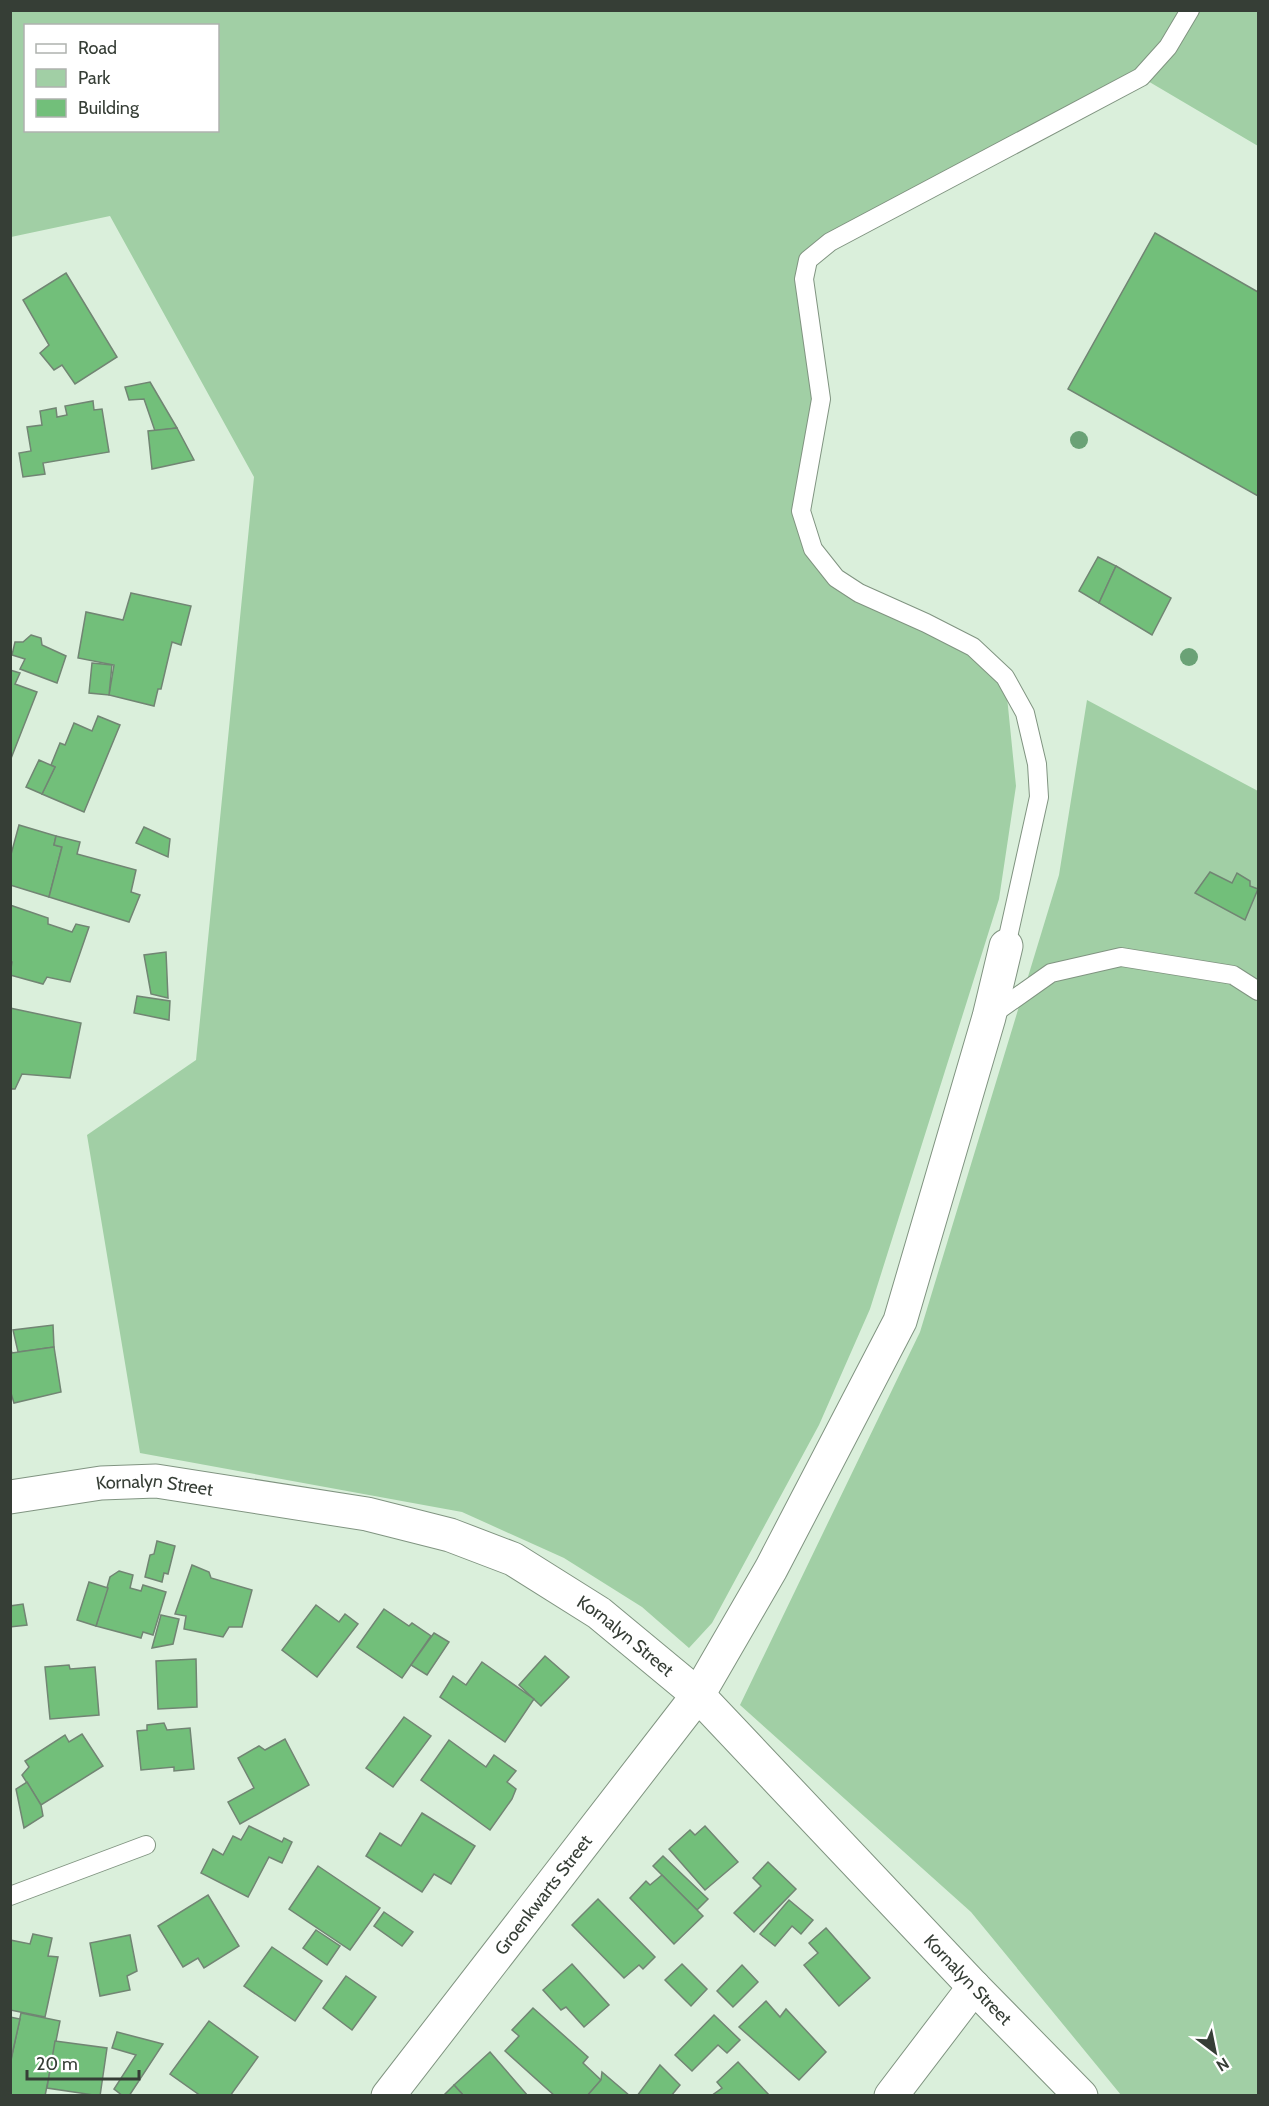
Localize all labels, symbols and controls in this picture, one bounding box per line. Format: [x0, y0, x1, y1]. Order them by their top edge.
legend [24, 24, 219, 132]
text: Road [78, 37, 117, 59]
text: Park [78, 67, 111, 89]
text: Building [78, 97, 140, 119]
street label: Kornalyn Street [95, 1470, 215, 1501]
street label: Kornalyn Street [573, 1591, 678, 1681]
street label: Groenkwarts Street [490, 1831, 597, 1960]
street label: Kornalyn Street [919, 1930, 1016, 2030]
north arrow [1185, 2022, 1245, 2082]
scale bar [27, 2043, 140, 2081]
text: 20 m [36, 2053, 78, 2075]
text: N [1213, 2053, 1233, 2075]

